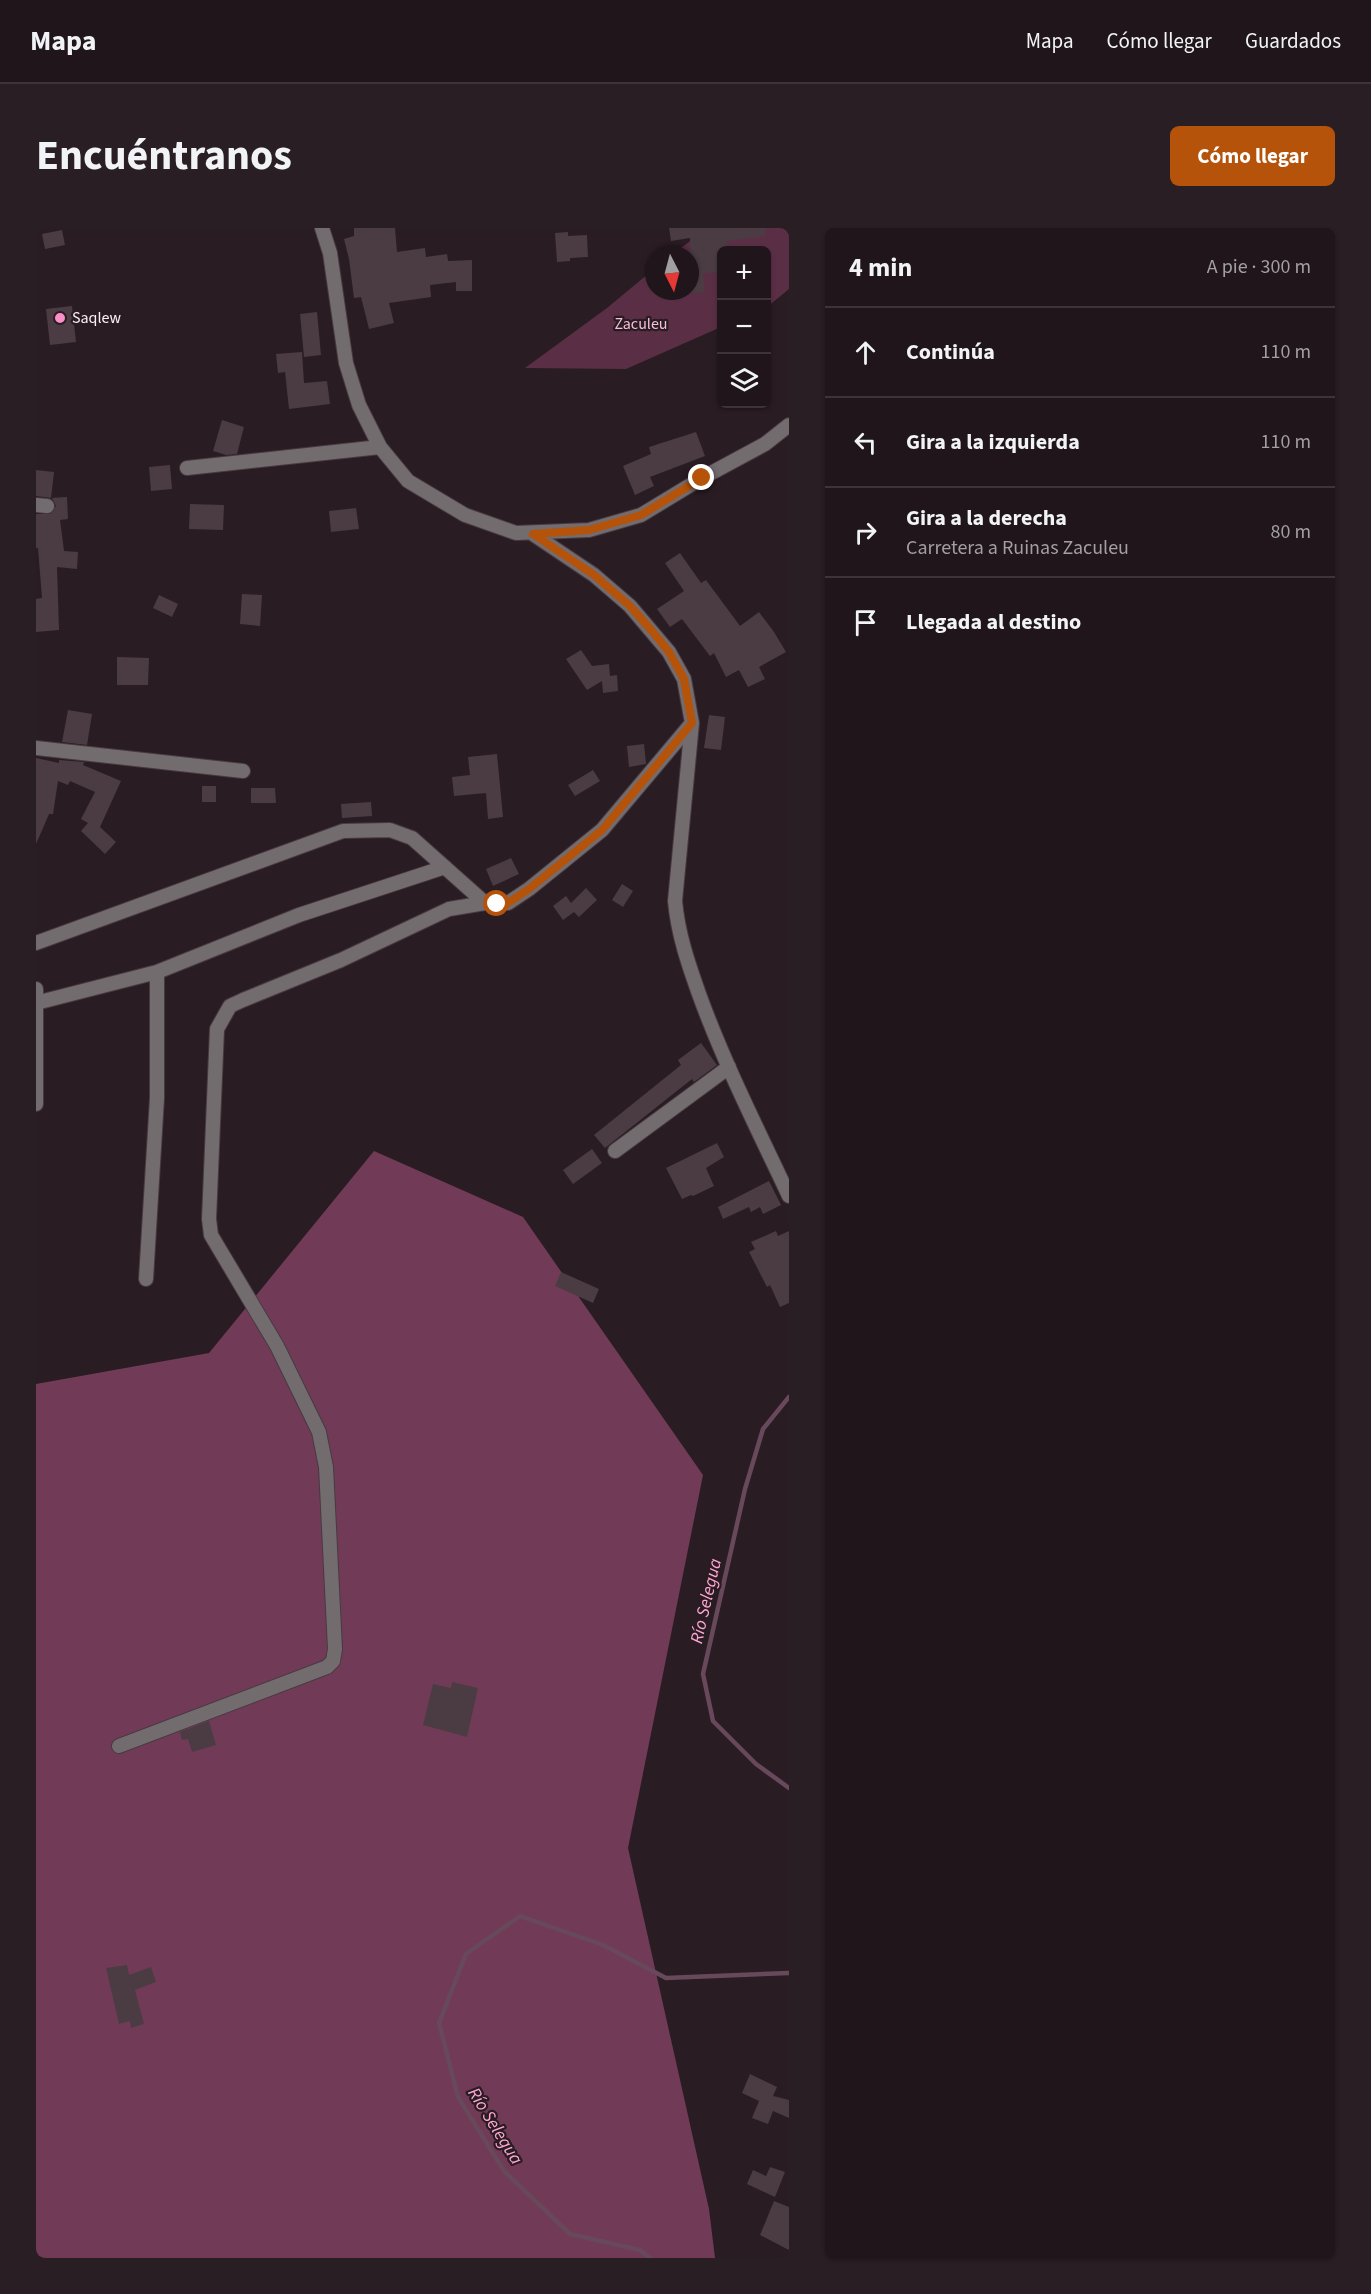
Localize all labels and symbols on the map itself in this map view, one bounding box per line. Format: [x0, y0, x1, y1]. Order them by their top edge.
north arrow [645, 246, 699, 300]
place label: Saqlew [72, 307, 122, 329]
marker: Saqlew [53, 311, 67, 325]
park label: Zaculeu [614, 313, 668, 335]
route end [688, 464, 714, 490]
route start [483, 890, 509, 916]
water label: Río Selegua [684, 1556, 728, 1646]
water label: Río Selegua [461, 2083, 529, 2170]

